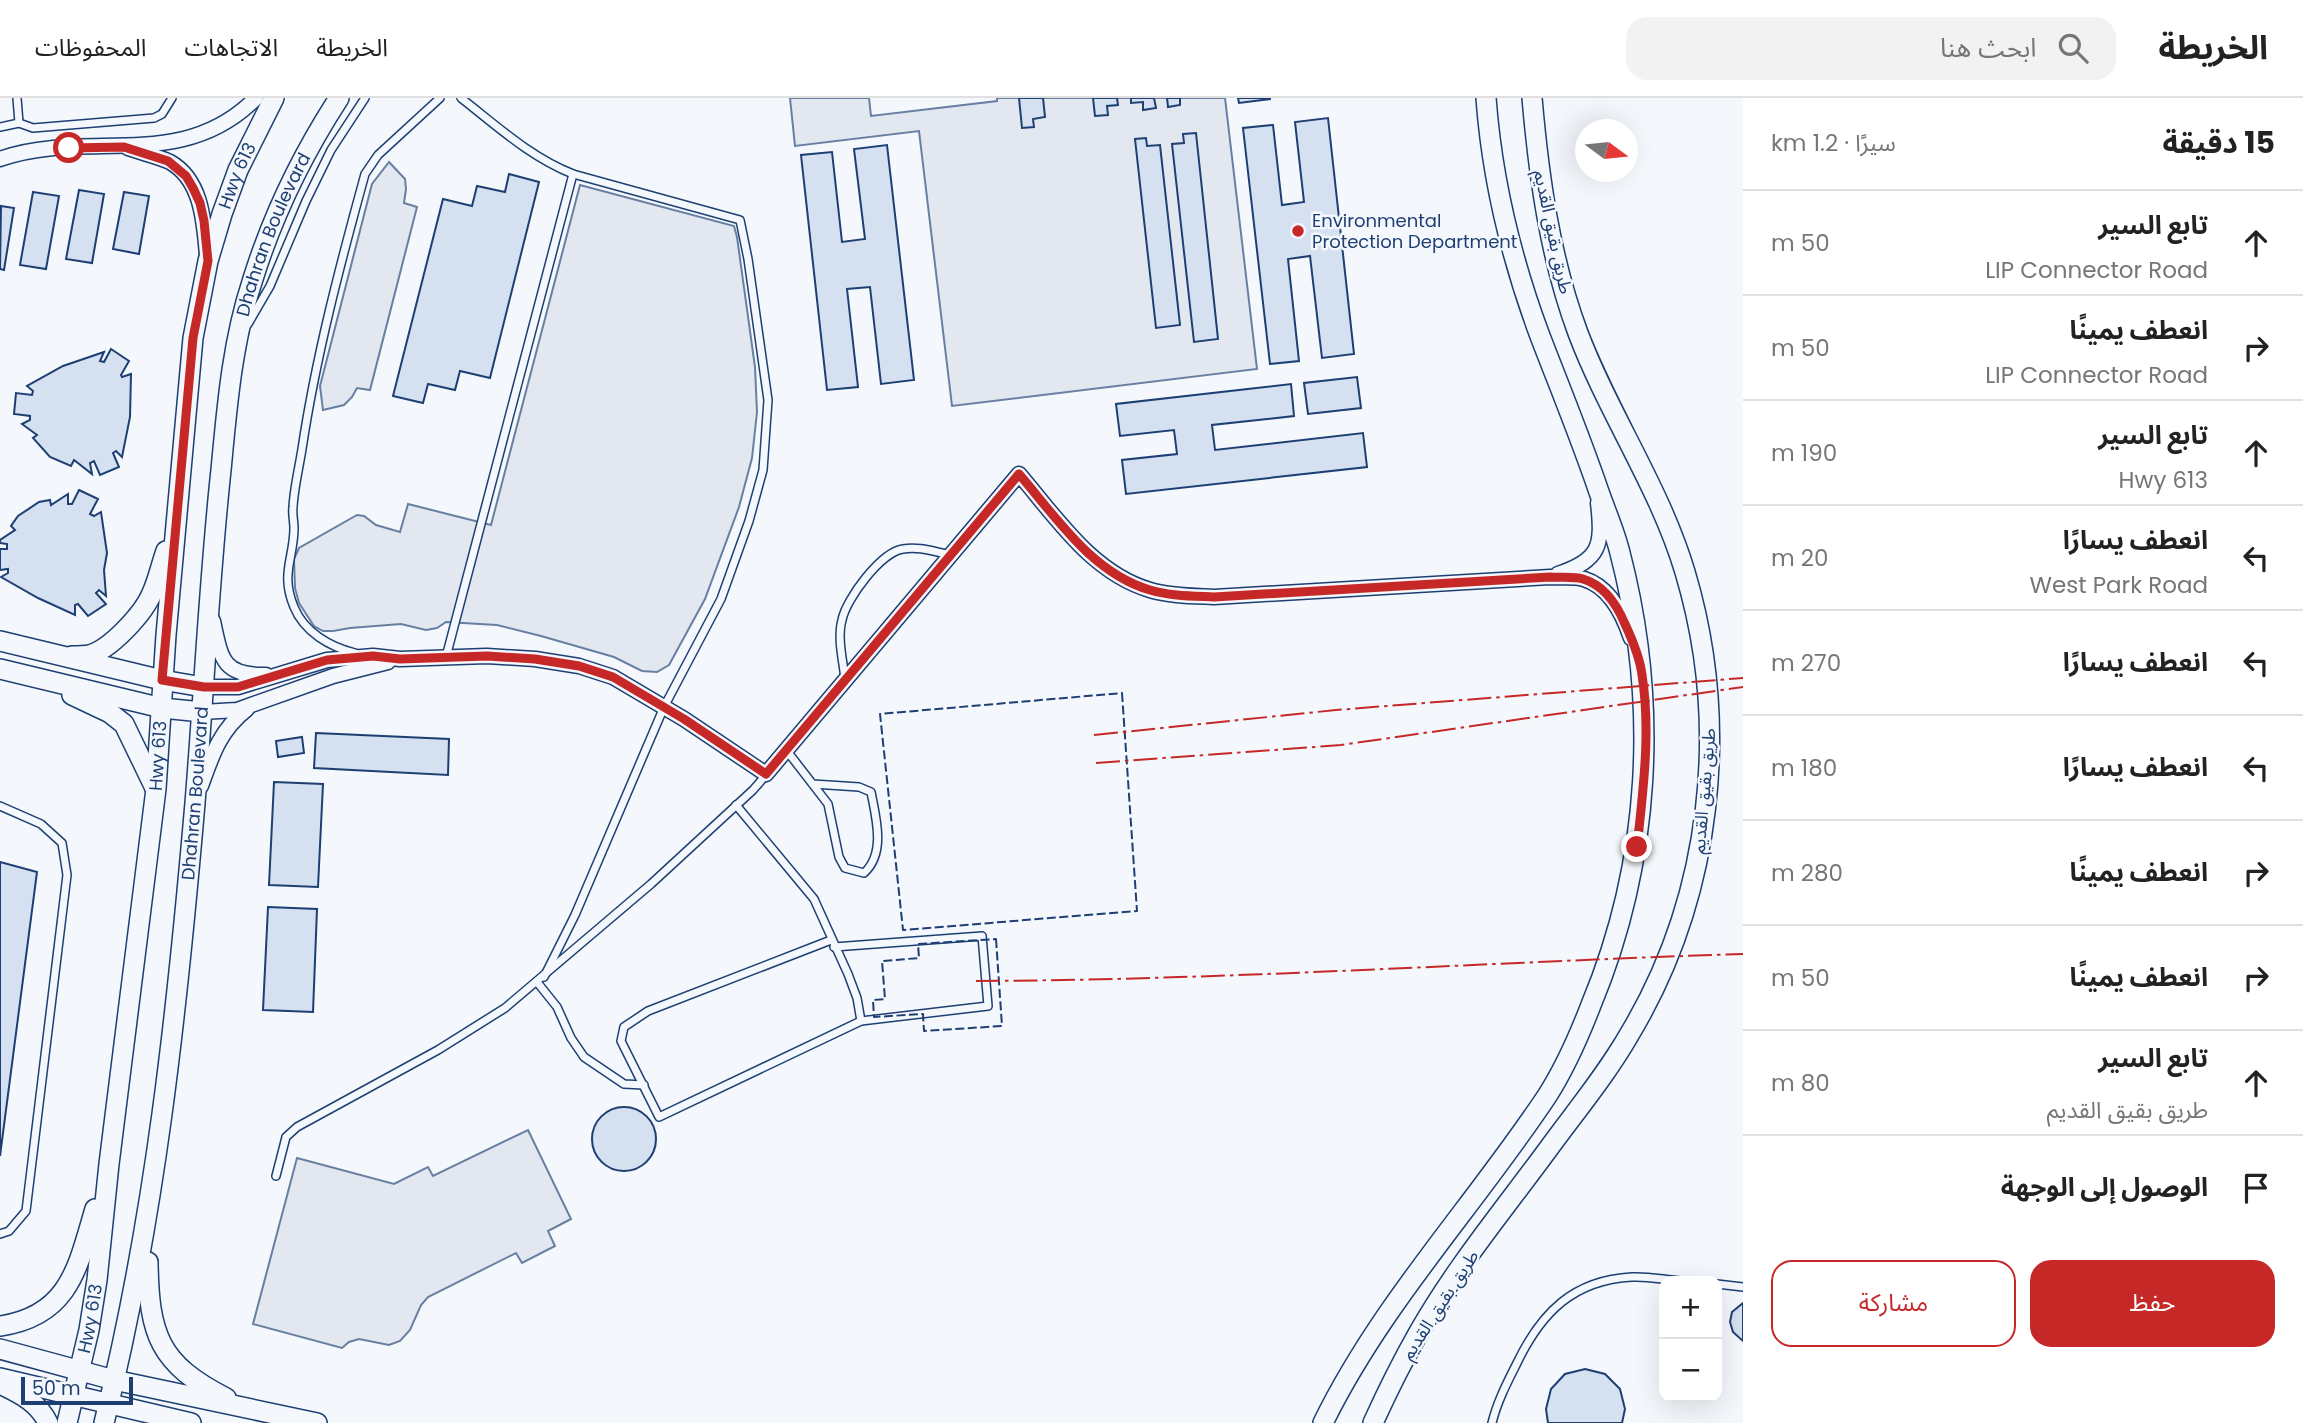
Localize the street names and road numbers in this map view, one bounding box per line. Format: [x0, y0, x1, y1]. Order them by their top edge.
street label: Hwy 613 [212, 138, 262, 212]
street label: Dhahran Boulevard [230, 148, 316, 319]
street label: طريق بقيق القديم [1527, 168, 1579, 296]
street label: Dhahran Boulevard [175, 706, 214, 881]
street label: Hwy 613 [143, 720, 172, 792]
street label: طريق بقيق القديم [1686, 727, 1722, 855]
street label: طريق بقيق القديم [1395, 1245, 1485, 1365]
street label: Hwy 613 [71, 1282, 108, 1356]

